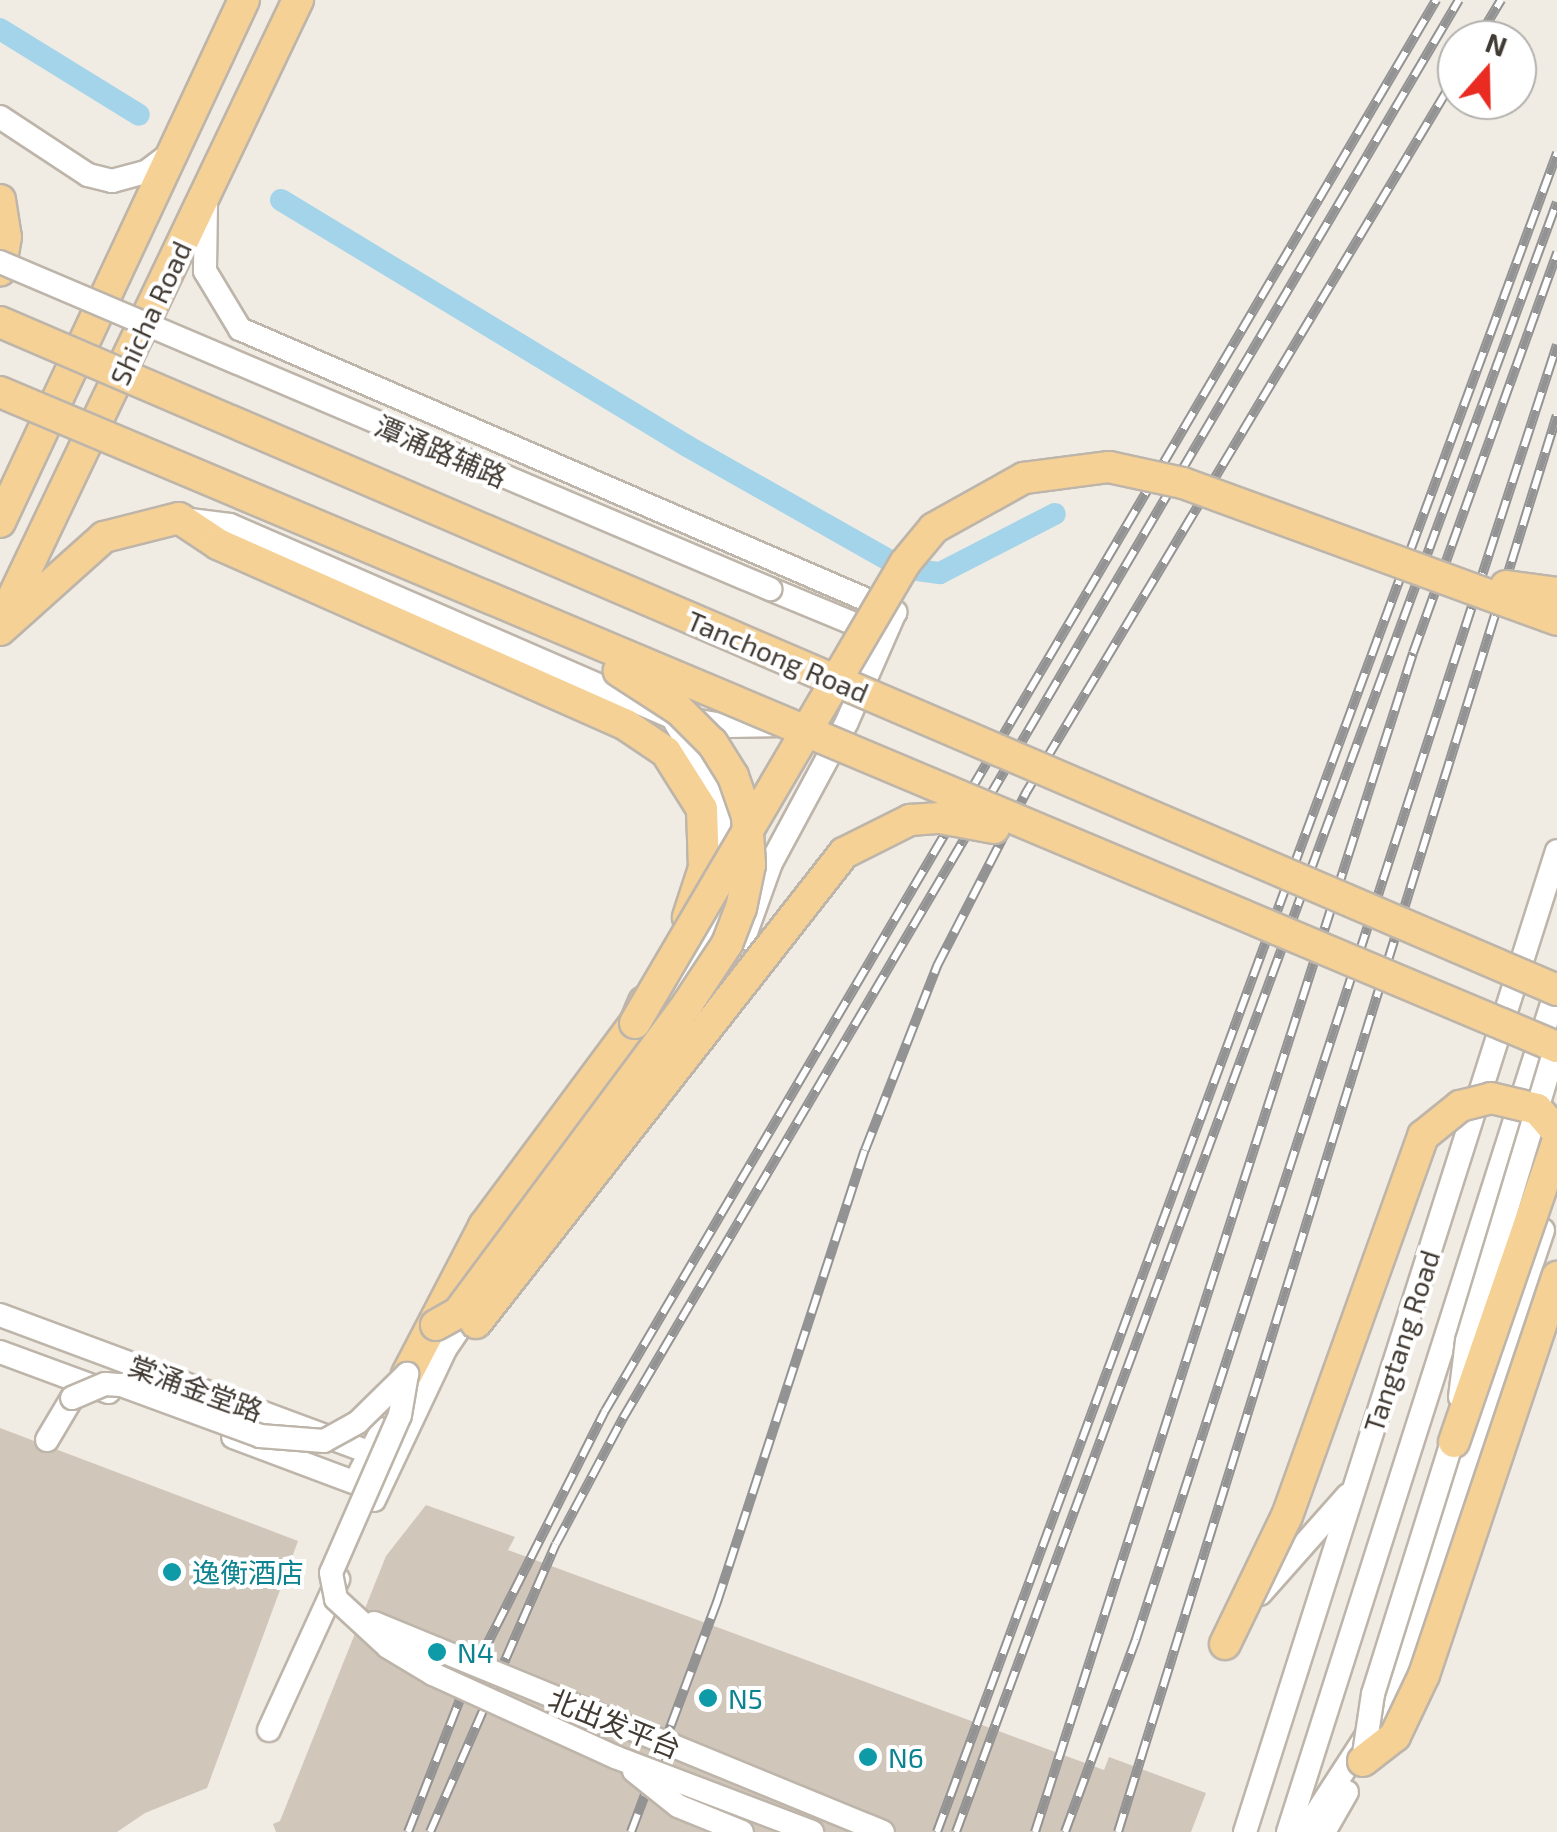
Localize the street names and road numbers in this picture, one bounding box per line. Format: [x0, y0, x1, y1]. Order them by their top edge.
street label: Shicha Road [102, 236, 198, 390]
street label: 潭涌路辅路 [370, 408, 512, 494]
street label: Tanchong Road [682, 603, 874, 709]
street label: Tangtang Road [1356, 1246, 1446, 1436]
street label: 棠涌金堂路 [124, 1348, 268, 1428]
street label: 北出发平台 [544, 1681, 686, 1765]

